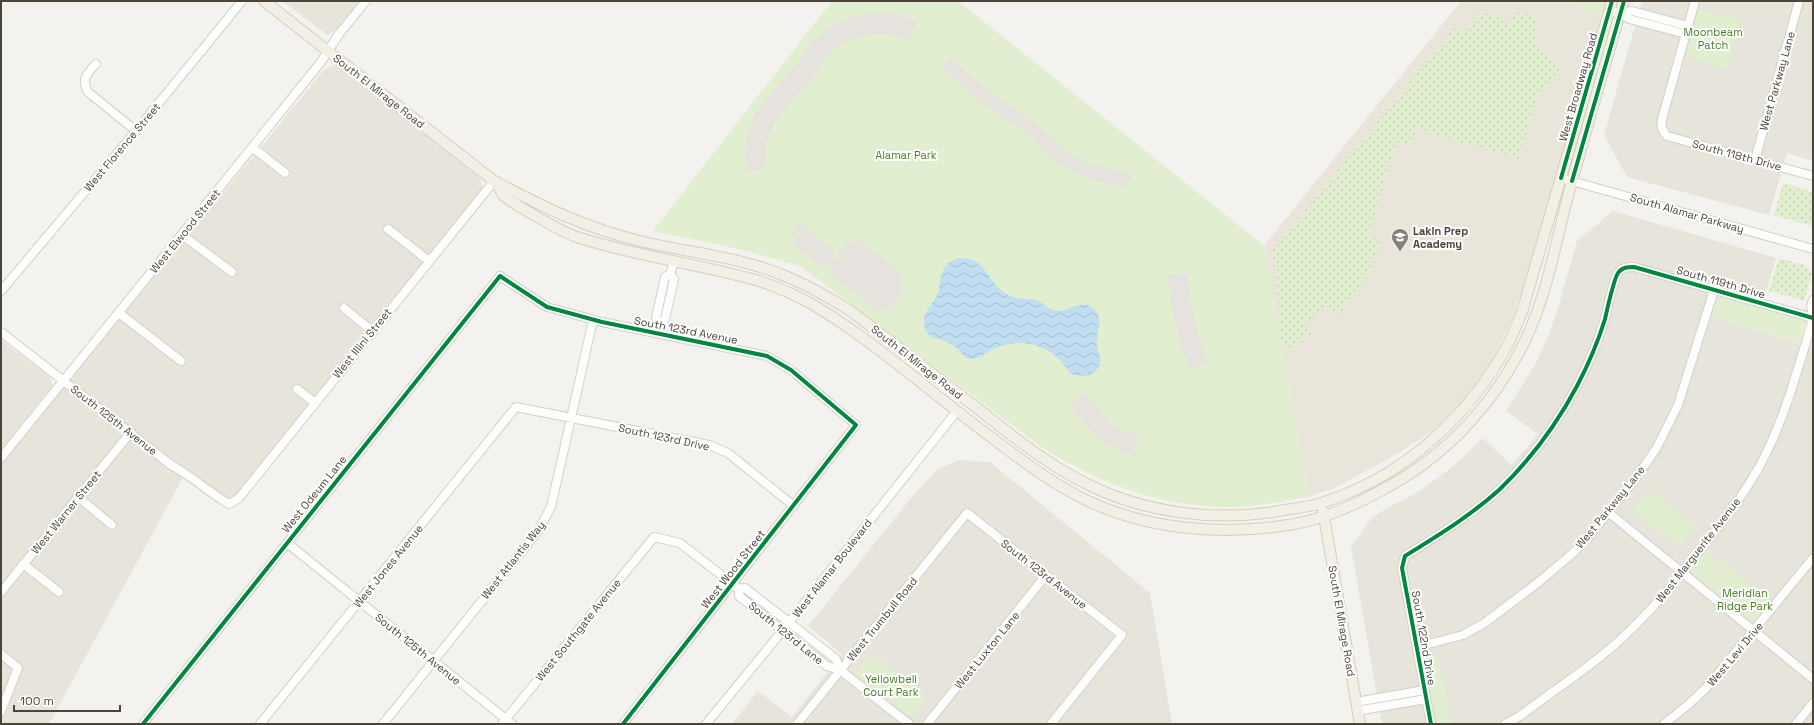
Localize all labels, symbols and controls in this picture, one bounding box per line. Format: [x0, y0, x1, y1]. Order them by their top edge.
park label: Moonbeam Patch [1683, 25, 1743, 52]
street label: West Parkway Lane [1756, 30, 1798, 132]
street label: West Broadway Road [1556, 31, 1600, 143]
street label: South El Mirage Road [330, 51, 428, 131]
street label: West Florence Street [81, 100, 163, 194]
street label: South 118th Drive [1691, 136, 1783, 174]
park label: Alamar Park [875, 148, 937, 162]
street label: West Elwood Street [147, 186, 223, 276]
street label: South Alamar Parkway [1628, 190, 1746, 236]
place label: Lakin Prep Academy [1413, 224, 1468, 251]
school or university icon: Lakin Prep Academy [1390, 227, 1410, 252]
street label: South 119th Drive [1675, 263, 1767, 301]
street label: West Illini Street [329, 305, 395, 381]
street label: South 123rd Avenue [633, 313, 739, 347]
street label: South El Mirage Road [868, 322, 966, 402]
street label: South 125th Avenue [68, 382, 160, 458]
street label: South 123rd Drive [617, 420, 711, 454]
street label: West Odeum Lane [279, 453, 349, 535]
street label: West Parkway Lane [1572, 463, 1648, 551]
street label: West Warner Street [28, 467, 104, 557]
street label: West Marguerite Avenue [1653, 495, 1743, 605]
street label: West Alamar Boulevard [789, 516, 875, 620]
street label: West Atlantis Way [478, 518, 548, 602]
street label: West Jones Avenue [350, 522, 426, 610]
street label: West Wood Street [698, 527, 768, 611]
street label: South 123rd Avenue [998, 536, 1090, 612]
street label: South El Mirage Road [1325, 564, 1359, 678]
street label: West Trumbull Road [844, 574, 920, 664]
street label: West Southgate Avenue [532, 576, 624, 684]
park label: Meridian Ridge Park [1717, 586, 1773, 613]
street label: South 122nd Drive [1409, 590, 1439, 686]
street label: South 123rd Lane [746, 599, 826, 667]
street label: West Luxton Lane [951, 608, 1023, 692]
street label: South 125th Avenue [372, 610, 464, 688]
street label: West Levi Drive [1704, 619, 1766, 689]
park label: Yellowbell Court Park [863, 672, 919, 699]
scale bar [14, 687, 120, 713]
text: 100 m [20, 693, 54, 709]

